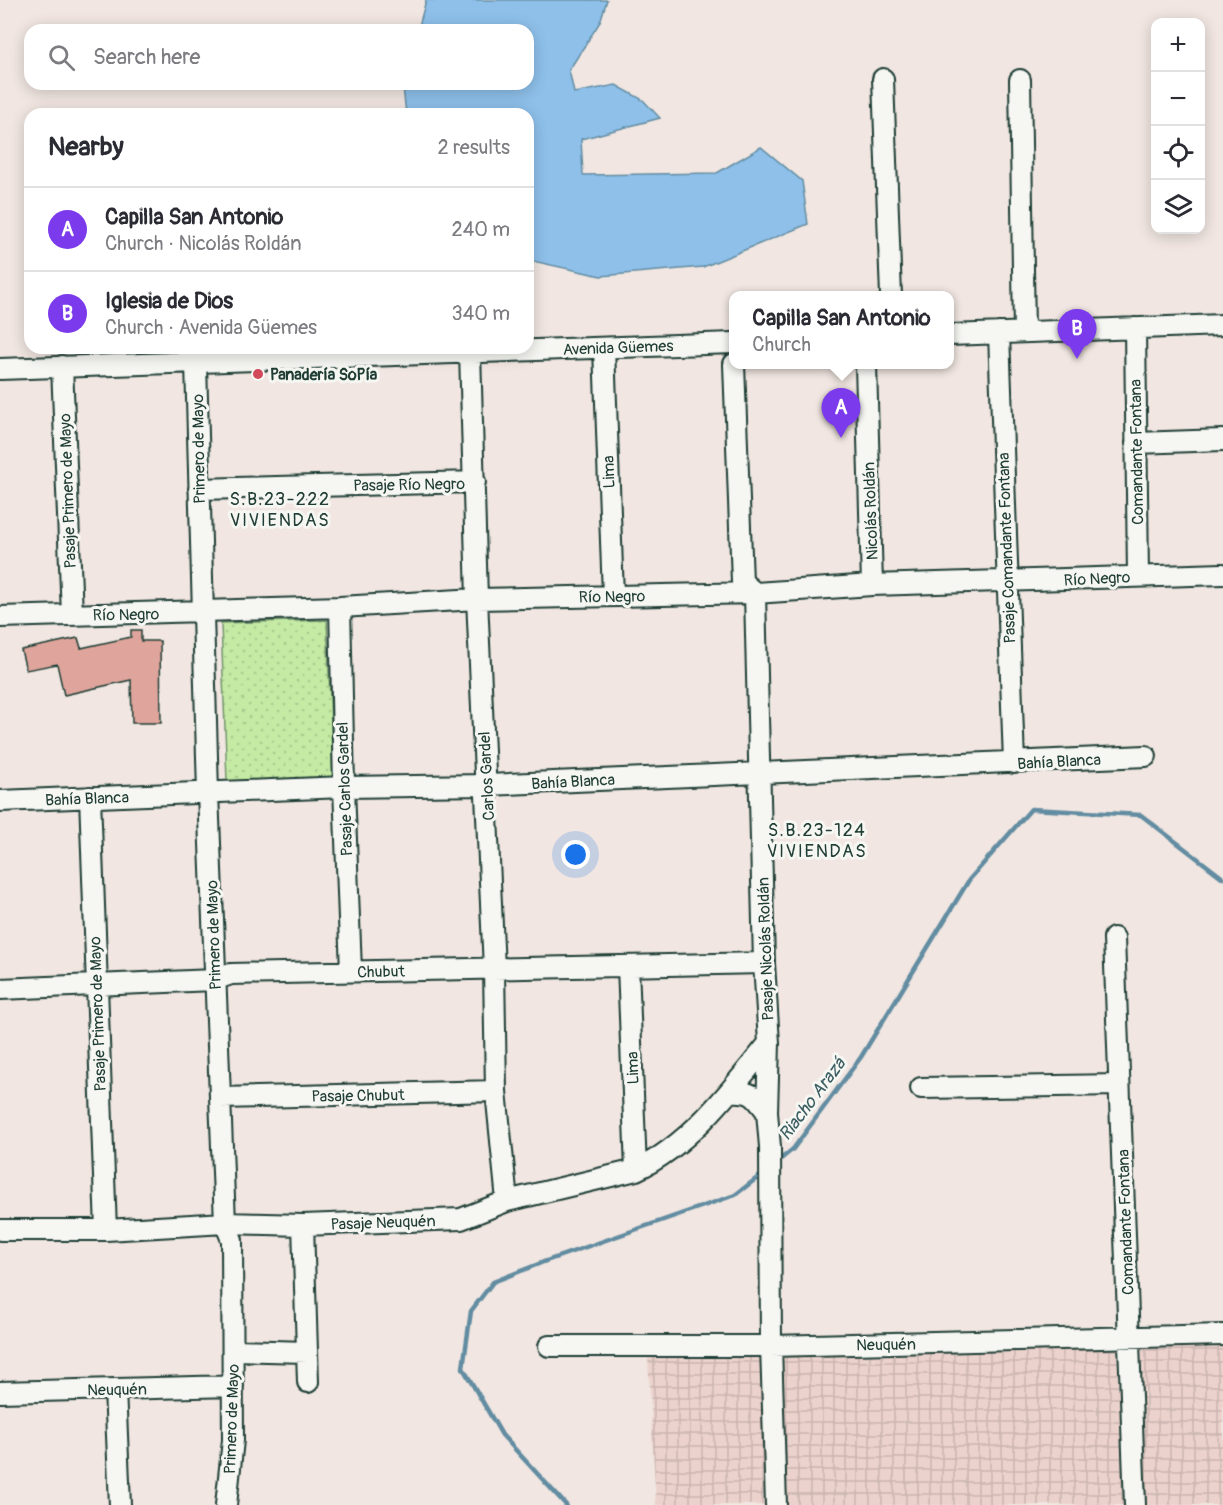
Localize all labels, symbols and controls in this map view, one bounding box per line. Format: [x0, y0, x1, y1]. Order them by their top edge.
map controls [1151, 18, 1205, 234]
button: + [1151, 18, 1205, 72]
search box [24, 24, 534, 90]
icon: search [45, 41, 78, 74]
text: Search here [93, 43, 200, 71]
button: − [1151, 72, 1205, 126]
button: locate [1151, 126, 1205, 180]
text: Nearby [48, 131, 124, 163]
text: 2 results [438, 135, 510, 160]
button: layers [1151, 180, 1205, 234]
text: Capilla San Antonio [105, 203, 283, 231]
text: A [61, 217, 74, 242]
text: 240 m [451, 217, 510, 242]
text: Church · Nicolás Roldán [105, 231, 302, 256]
text: Iglesia de Dios [105, 287, 233, 315]
popup [729, 291, 954, 369]
text: B [62, 301, 73, 326]
text: 340 m [451, 301, 510, 326]
text: Capilla San Antonio [752, 304, 931, 332]
pin: B [1058, 310, 1096, 359]
text: Church · Avenida Güemes [105, 315, 317, 340]
text: Church [752, 332, 811, 357]
street label: Avenida Güemes [562, 336, 674, 360]
place label: Panadería SoPía [270, 365, 378, 385]
marker: Panadería SoPía [251, 367, 265, 381]
street label: Comandante Fontana [1126, 379, 1148, 525]
pin: A [822, 388, 860, 438]
street label: Primero de Mayo [188, 393, 210, 504]
street label: Pasaje Primero de Mayo [55, 413, 81, 569]
street label: Pasaje Comandante Fontana [994, 452, 1020, 644]
street label: Lima [598, 455, 620, 489]
street label: Nicolás Roldán [859, 461, 883, 560]
street label: Pasaje Río Negro [353, 474, 465, 496]
district label: S.B.23-222 VIVIENDAS [230, 488, 331, 532]
street label: Río Negro [1063, 567, 1131, 591]
street label: Río Negro [579, 586, 646, 608]
street label: Río Negro [93, 604, 160, 626]
street label: Pasaje Carlos Gardel [333, 721, 357, 856]
street label: Carlos Gardel [475, 731, 499, 821]
street label: Bahía Blanca [1017, 750, 1101, 774]
street label: Bahía Blanca [531, 770, 615, 794]
street label: Bahía Blanca [45, 788, 129, 810]
district label: S.B.23-124 VIVIENDAS [767, 819, 867, 863]
your location [561, 840, 590, 869]
street label: Pasaje Nicolás Roldán [753, 877, 778, 1021]
street label: Primero de Mayo [202, 879, 226, 990]
street label: Pasaje Primero de Mayo [85, 936, 111, 1092]
street label: Chubut [357, 962, 406, 982]
street label: Lima [622, 1051, 644, 1085]
water label: Riacho Arazá [774, 1052, 852, 1145]
street label: Pasaje Chubut [311, 1085, 405, 1107]
street label: Comandante Fontana [1113, 1149, 1139, 1295]
street label: Pasaje Neuquén [330, 1211, 436, 1235]
street label: Neuquén [856, 1334, 916, 1356]
street label: Primero de Mayo [220, 1363, 244, 1474]
street label: Neuquén [87, 1379, 147, 1401]

